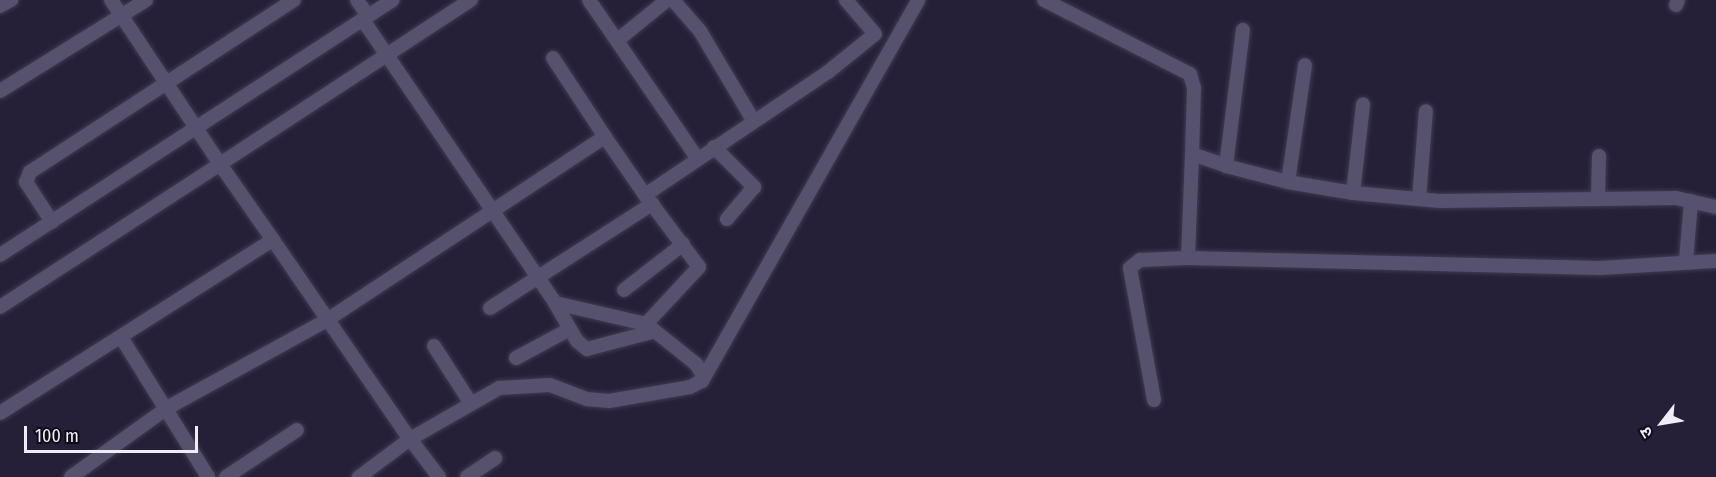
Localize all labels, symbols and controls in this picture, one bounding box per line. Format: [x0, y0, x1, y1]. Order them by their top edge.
north arrow [1632, 393, 1692, 453]
scale bar [27, 414, 201, 452]
text: उ [1636, 424, 1657, 441]
text: 100 m [35, 425, 79, 447]

